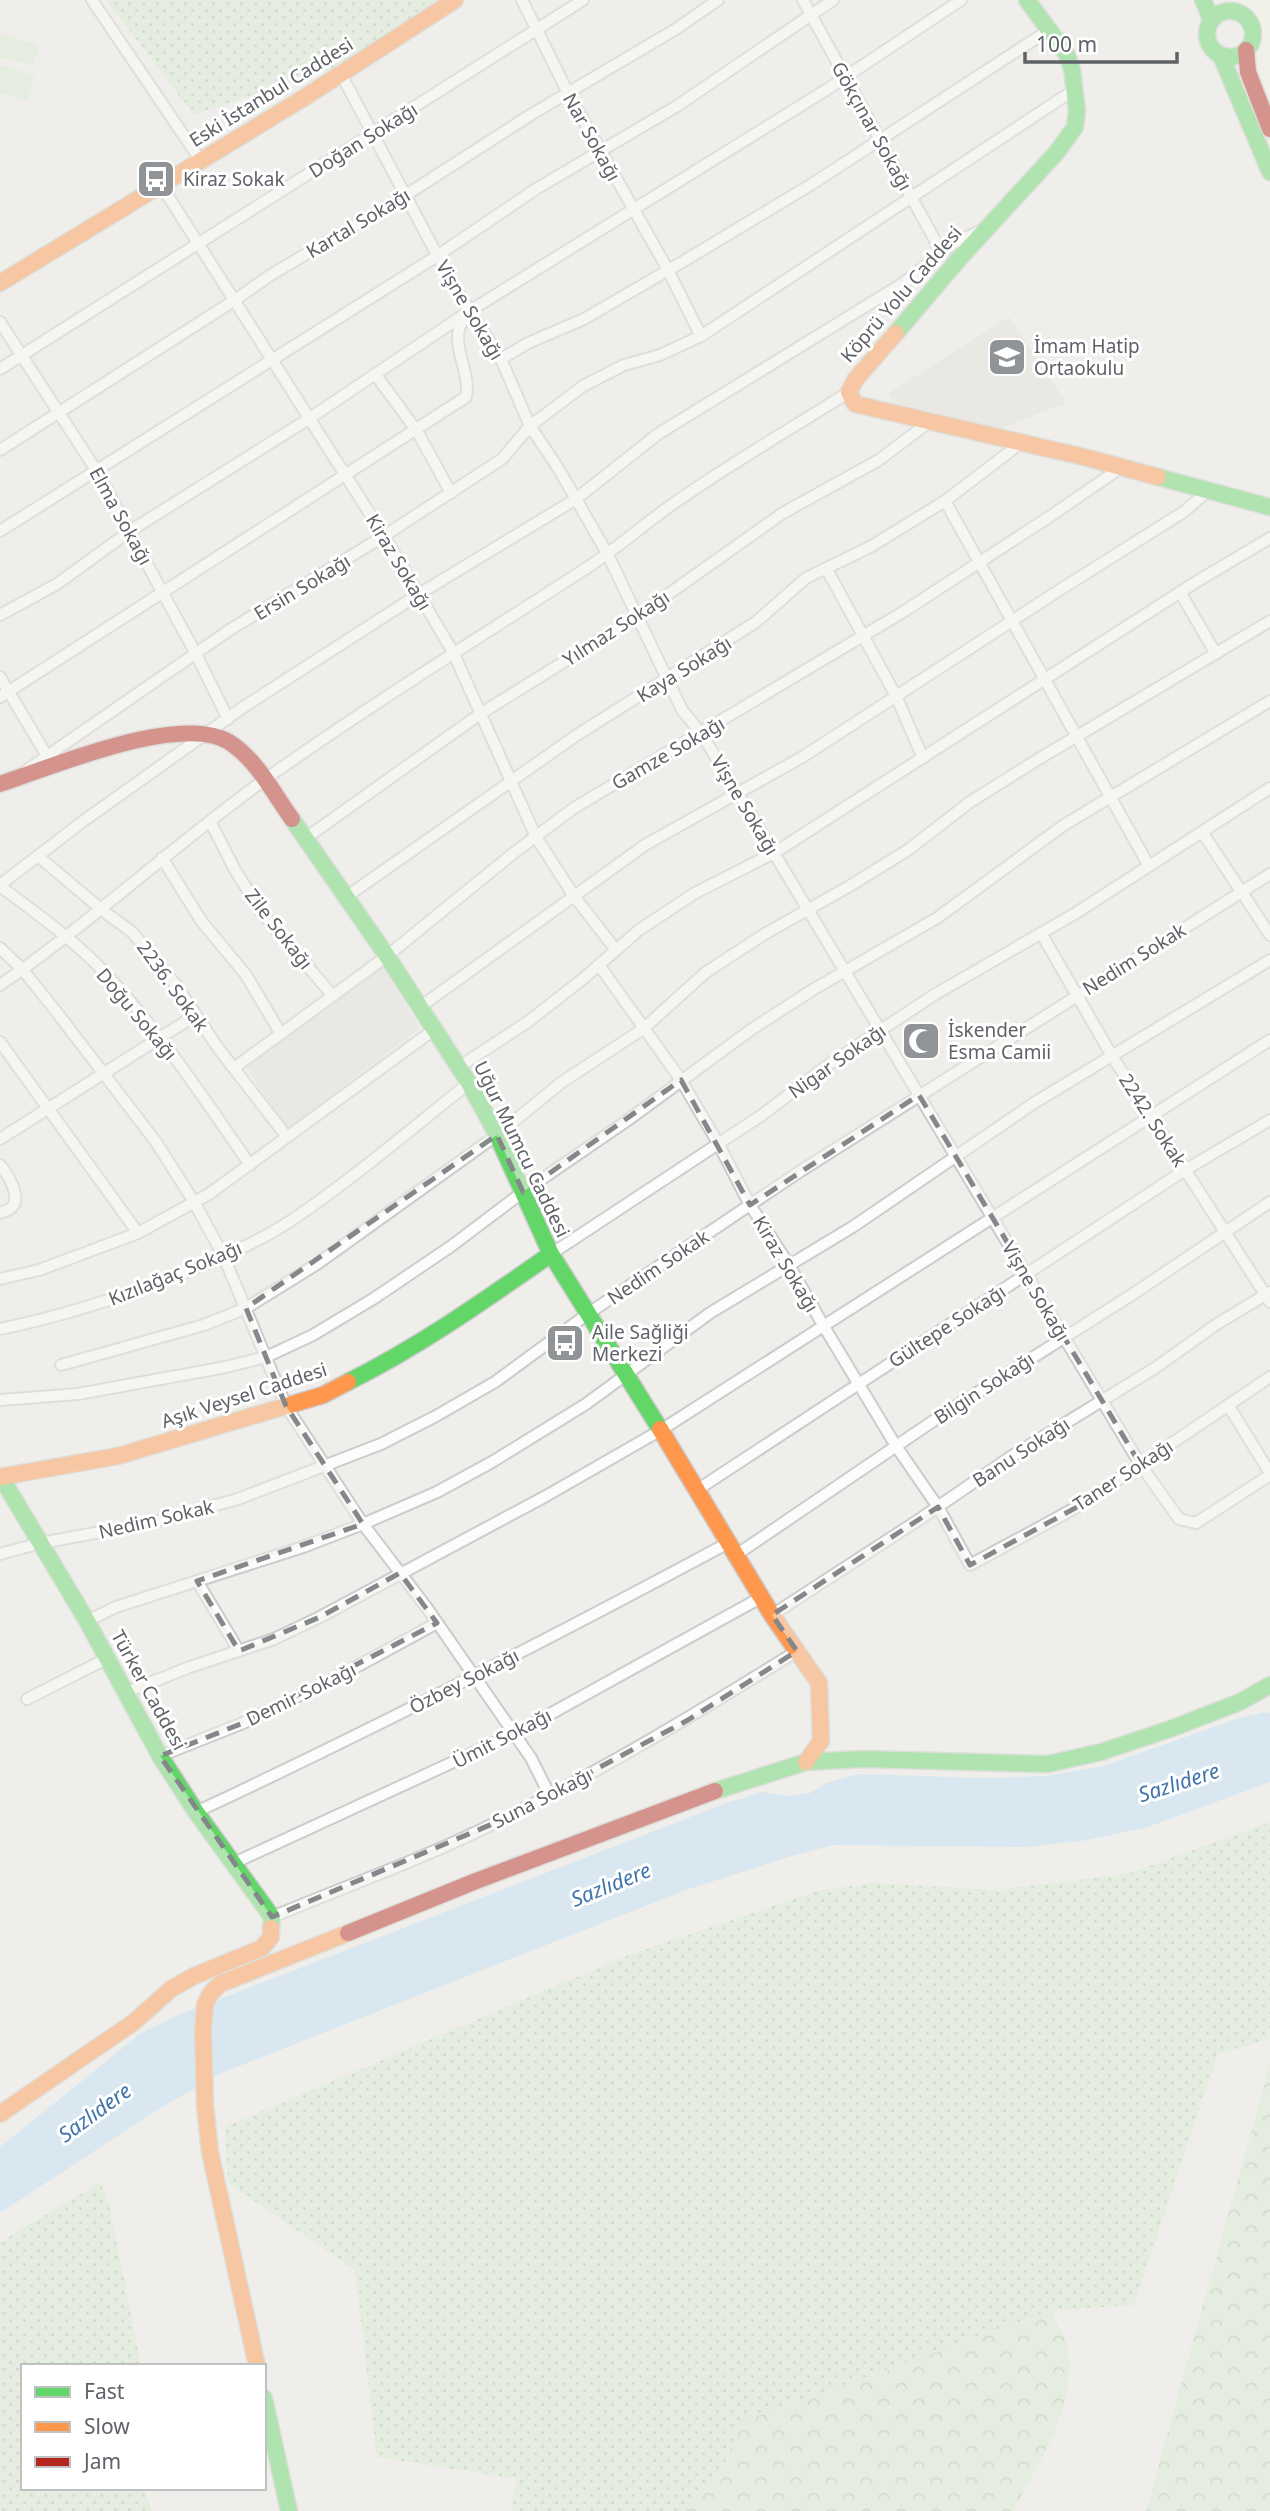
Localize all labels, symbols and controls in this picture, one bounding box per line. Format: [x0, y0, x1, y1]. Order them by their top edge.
scale bar [1025, 21, 1177, 65]
text: 100 m [1036, 30, 1097, 58]
street label: Eski İstanbul Caddesi [184, 31, 358, 153]
street label: Gökçınar Sokağı [826, 57, 918, 195]
street label: Nar Sokağı [557, 88, 627, 186]
street label: Doğan Sokağı [304, 96, 422, 184]
bus stop icon: Kiraz Sokak [135, 158, 177, 200]
place label: Kiraz Sokak [183, 166, 285, 192]
street label: Kartal Sokağı [301, 182, 415, 264]
street label: Köprü Yolu Caddesi [834, 220, 968, 368]
street label: Vişne Sokağı [430, 255, 510, 365]
place label: İmam Hatip Ortaokulu [1034, 333, 1140, 381]
school or university icon: İmam Hatip Ortaokulu [986, 336, 1028, 378]
street label: Elma Sokağı [83, 462, 159, 570]
street label: Kiraz Sokağı [360, 509, 438, 615]
street label: Ersin Sokağı [249, 548, 355, 626]
street label: Yılmaz Sokağı [558, 584, 674, 672]
street label: Kaya Sokağı [632, 630, 736, 708]
street label: Gamze Sokağı [607, 710, 729, 796]
street label: Vişne Sokağı [705, 750, 785, 860]
street label: Zile Sokağı [239, 883, 319, 975]
street label: Nedim Sokak [1077, 917, 1191, 1001]
street label: 2236. Sokak [131, 935, 215, 1037]
street label: Doğu Sokağı [91, 962, 183, 1066]
place label: İskender Esma Camii [948, 1017, 1051, 1065]
street label: Nigar Sokağı [783, 1018, 891, 1104]
mosque icon: İskender Esma Camii [900, 1020, 942, 1062]
street label: Uğur Mumcu Caddesi [468, 1056, 576, 1242]
street label: 2242. Sokak [1113, 1068, 1193, 1172]
street label: Kiraz Sokağı [747, 1211, 825, 1317]
street label: Nedim Sokak [602, 1223, 714, 1311]
street label: Kızılağaç Sokağı [104, 1234, 246, 1312]
street label: Vişne Sokağı [996, 1236, 1076, 1346]
street label: Gültepe Sokağı [883, 1278, 1011, 1374]
place label: Aile Sağliği Merkezi [592, 1319, 689, 1367]
bus stop icon: Aile Sağliği Merkezi [544, 1322, 586, 1364]
street label: Bilgin Sokağı [929, 1346, 1039, 1430]
street label: Aşık Veysel Caddesi [158, 1356, 330, 1434]
street label: Banu Sokağı [967, 1411, 1075, 1493]
street label: Taner Sokağı [1068, 1433, 1178, 1517]
street label: Nedim Sokak [96, 1493, 216, 1545]
street label: Türker Caddesi [105, 1625, 193, 1755]
street label: Özbey Sokağı [405, 1642, 523, 1720]
street label: Demir Sokağı [242, 1656, 360, 1732]
street label: Ümit Sokağı [448, 1702, 556, 1774]
water label: Sazlıdere [1135, 1756, 1223, 1808]
street label: Suna Sokağı [488, 1762, 596, 1834]
water label: Sazlıdere [567, 1855, 655, 1913]
water label: Sazlıdere [52, 2076, 137, 2148]
legend [21, 2364, 266, 2490]
text: Fast [84, 2377, 125, 2405]
text: Slow [84, 2412, 130, 2440]
text: Jam [82, 2447, 121, 2475]

